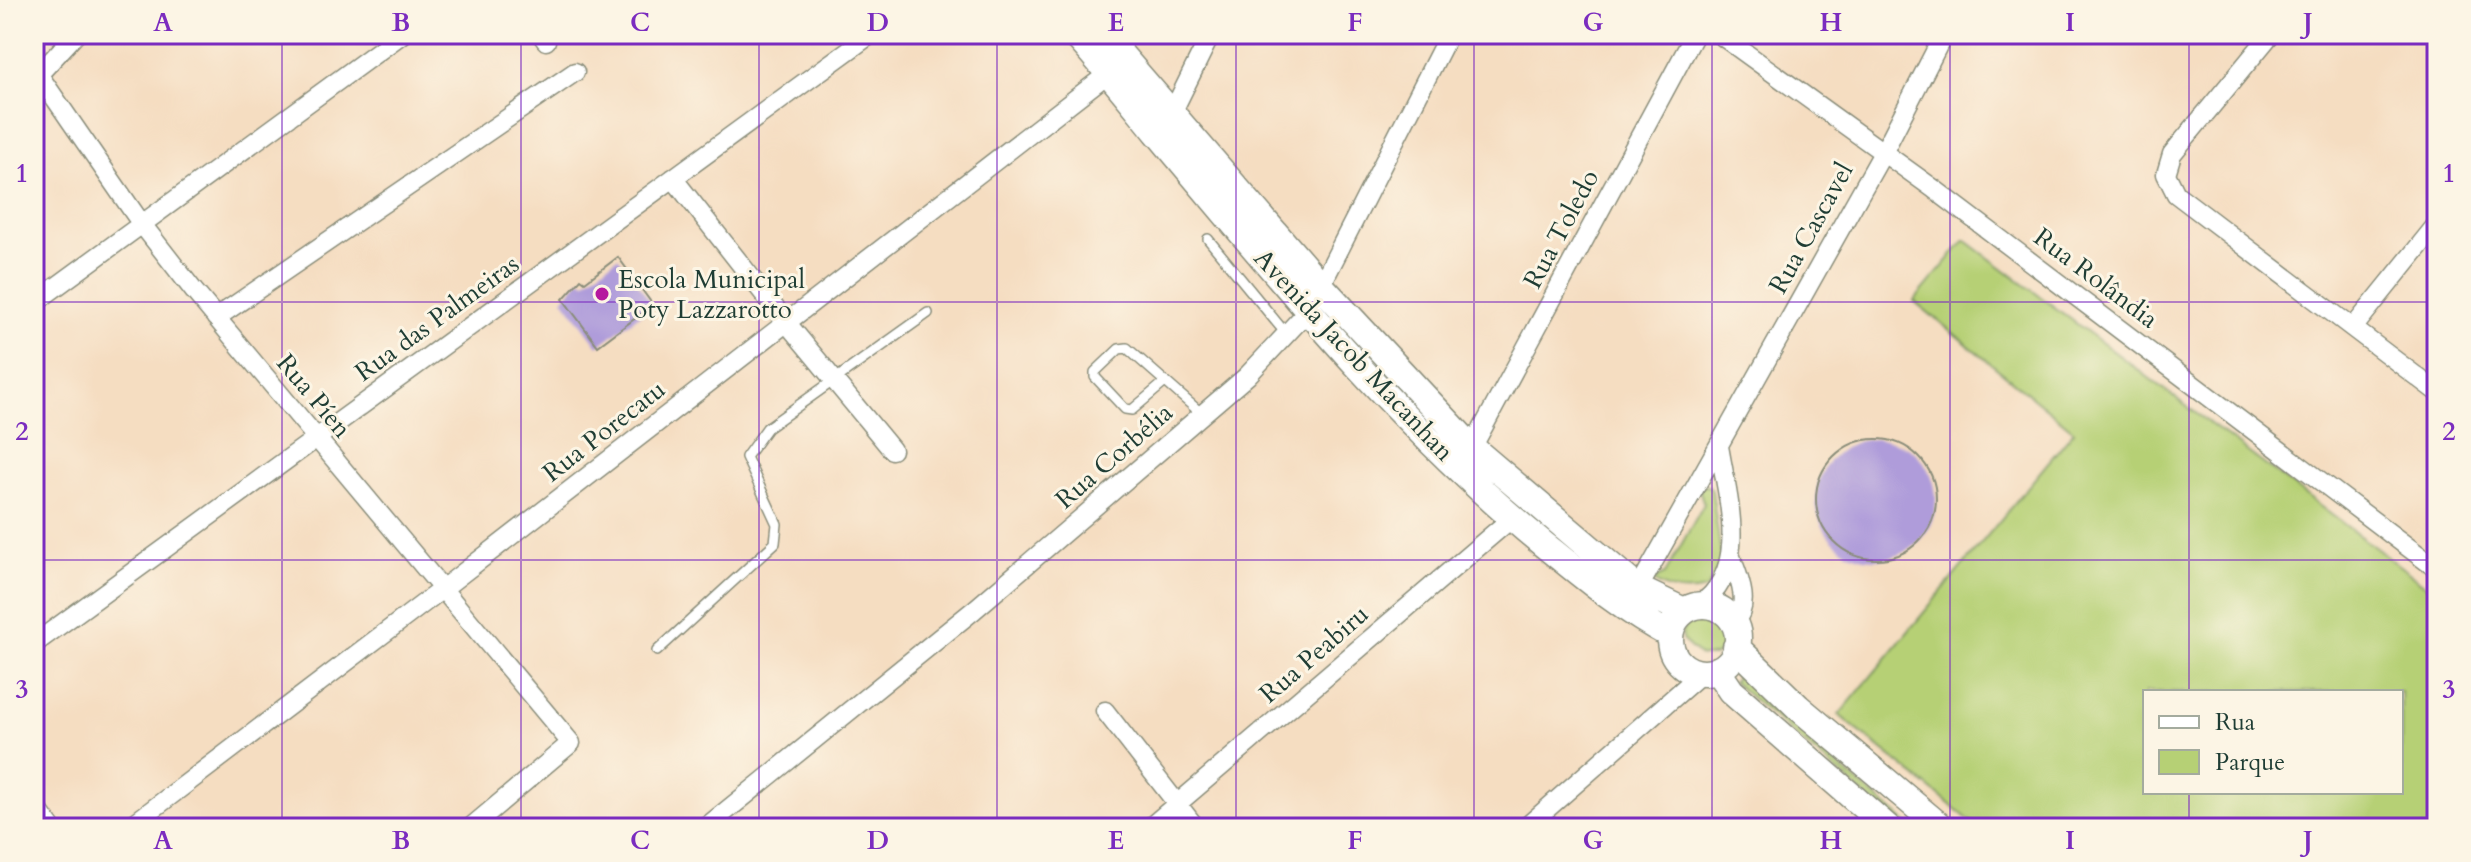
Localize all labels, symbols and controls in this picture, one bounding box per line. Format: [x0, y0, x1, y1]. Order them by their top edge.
text: A [153, 5, 173, 40]
text: B [392, 5, 410, 40]
text: C [630, 5, 650, 40]
text: D [867, 5, 889, 40]
text: E [1108, 5, 1124, 40]
text: F [1347, 5, 1363, 40]
text: G [1582, 5, 1604, 40]
text: H [1820, 5, 1843, 40]
text: I [2065, 5, 2075, 40]
text: J [2299, 5, 2313, 40]
text: 1 [15, 156, 29, 191]
street label: Rua Cascavel [1761, 156, 1862, 300]
text: 1 [2442, 156, 2456, 191]
street label: Rua Toledo [1515, 163, 1607, 295]
street label: Rua Rolândia [2027, 220, 2165, 336]
street label: Avenida Jacob Macanhan [1246, 241, 1462, 469]
street label: Rua das Palmeiras [348, 247, 526, 389]
place label: Escola Municipal Poty Lazzarotto [618, 262, 806, 327]
marker: Escola Municipal Poty Lazzarotto [593, 285, 611, 303]
street label: Rua Píen [269, 347, 360, 446]
street label: Rua Porecatu [535, 372, 673, 490]
street label: Rua Corbélia [1048, 395, 1180, 517]
text: 2 [15, 414, 29, 449]
text: 2 [2442, 414, 2456, 449]
street label: Rua Peabiru [1252, 597, 1376, 711]
text: 3 [15, 672, 29, 707]
text: 3 [2442, 672, 2456, 707]
legend [2143, 690, 2403, 794]
text: Rua [2215, 706, 2256, 739]
text: Parque [2215, 746, 2285, 779]
text: A [153, 823, 173, 858]
text: B [392, 823, 410, 858]
text: C [630, 823, 650, 858]
text: D [867, 823, 889, 858]
text: E [1108, 823, 1124, 858]
text: F [1347, 823, 1363, 858]
text: G [1582, 823, 1604, 858]
text: H [1820, 823, 1843, 858]
text: I [2065, 823, 2075, 858]
text: J [2299, 823, 2313, 858]

